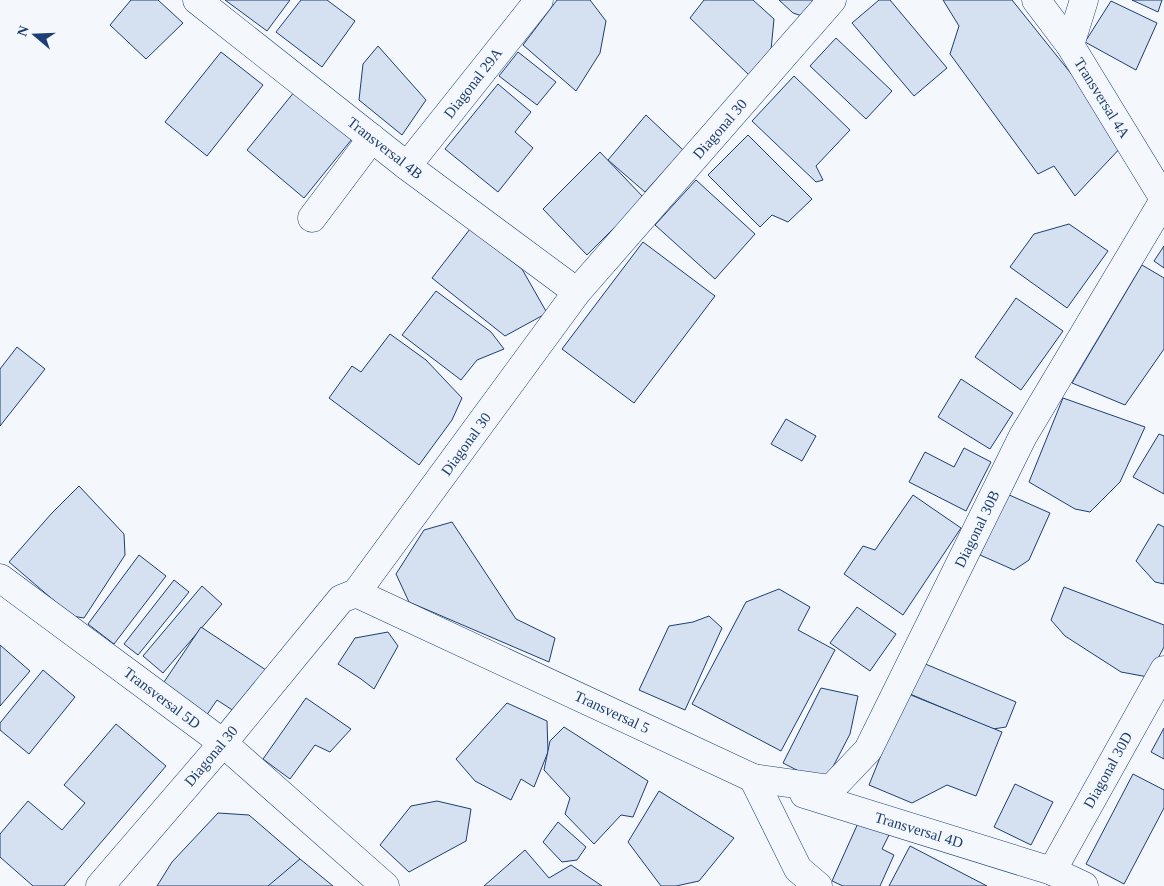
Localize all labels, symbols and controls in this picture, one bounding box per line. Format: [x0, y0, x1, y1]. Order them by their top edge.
north arrow [10, 10, 60, 60]
text: N [14, 24, 32, 38]
street label: Diagonal 29A [441, 45, 505, 121]
street label: Transversal 4A [1071, 55, 1133, 141]
street label: Diagonal 30 [690, 96, 750, 162]
street label: Transversal 4B [344, 114, 426, 182]
street label: Diagonal 30 [438, 409, 494, 479]
street label: Diagonal 30B [951, 488, 1003, 570]
street label: Transversal 5D [121, 664, 203, 732]
street label: Transversal 5 [572, 688, 652, 736]
street label: Diagonal 30 [181, 723, 241, 789]
street label: Diagonal 30D [1081, 729, 1136, 811]
street label: Transversal 4D [873, 809, 965, 851]

